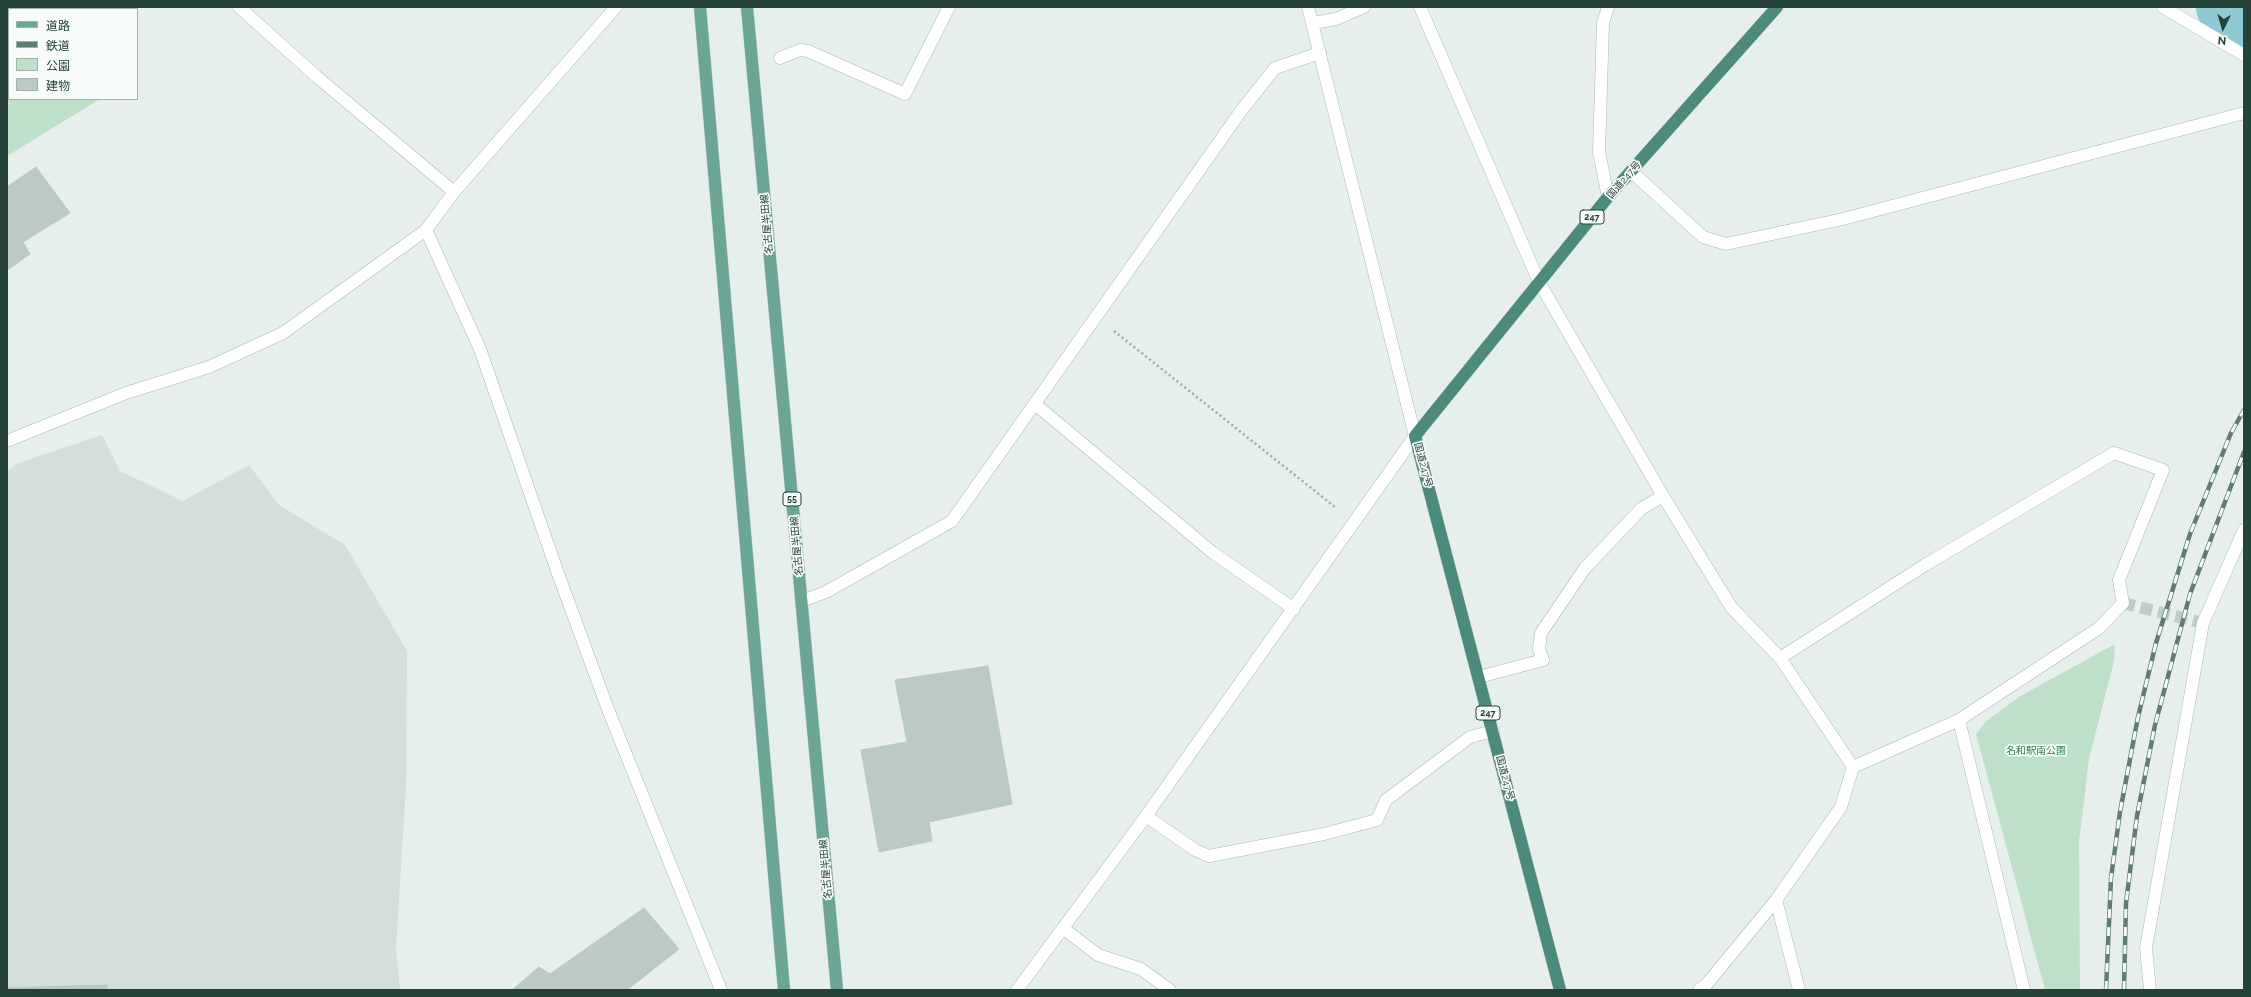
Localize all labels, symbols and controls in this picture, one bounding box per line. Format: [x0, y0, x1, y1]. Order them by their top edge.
legend [8, 8, 138, 100]
north arrow [2203, 8, 2243, 48]
text: 道路 [46, 19, 70, 33]
text: N [2217, 34, 2227, 47]
text: 鉄道 [46, 39, 70, 53]
text: 公園 [46, 59, 70, 73]
text: 建物 [46, 79, 70, 93]
street label: 国道247号 [1604, 159, 1644, 201]
street label: 名古屋半田線 [758, 194, 776, 254]
road number: 247 [1580, 210, 1604, 224]
street label: 国道247号 [1411, 441, 1435, 489]
road number: 55 [783, 492, 801, 506]
street label: 名古屋半田線 [788, 516, 806, 576]
road number: 247 [1476, 706, 1500, 720]
park label: 名和駅南公園 [2006, 745, 2066, 757]
street label: 国道247号 [1493, 754, 1517, 802]
street label: 名古屋半田線 [817, 839, 835, 899]

